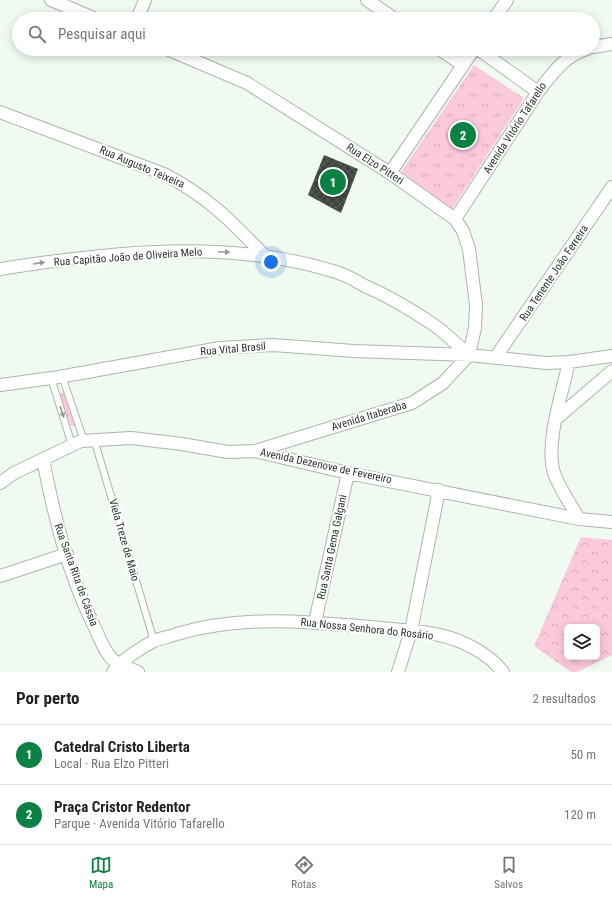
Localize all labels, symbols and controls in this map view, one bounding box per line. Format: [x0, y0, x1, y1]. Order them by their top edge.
search box [12, 12, 600, 56]
icon: search [26, 23, 48, 45]
text: Pesquisar aqui [58, 25, 146, 43]
street label: Avenida Vitório Tafarello [481, 80, 550, 176]
pin: 2 [450, 120, 476, 150]
street label: Rua Elzo Pitteri [344, 141, 406, 187]
street label: Rua Augusto Teixeira [98, 143, 186, 191]
pin: 1 [320, 167, 346, 197]
street label: Rua Tenente João Ferreira [517, 223, 591, 323]
street label: Rua Capitão João de Oliveira Melo [53, 245, 203, 269]
one-way arrow [218, 249, 231, 255]
your location [261, 252, 281, 272]
one-way arrow [32, 260, 45, 266]
street label: Rua Vital Brasil [200, 340, 266, 358]
street label: Avenida Itaberaba [330, 398, 408, 434]
one-way arrow [59, 406, 65, 418]
street label: Avenida Dezenove de Fevereiro [259, 446, 393, 486]
street label: Rua Santa Gema Galgani [315, 493, 349, 601]
street label: Viela Treze de Maio [106, 497, 142, 583]
street label: Rua Santa Rita de Cássia [51, 522, 101, 628]
street label: Rua Nossa Senhora do Rosário [300, 616, 435, 642]
map controls [564, 624, 600, 660]
button: layers [564, 624, 600, 660]
text: Por perto [16, 688, 80, 708]
text: 2 resultados [532, 691, 596, 706]
text: Catedral Cristo Liberta [54, 738, 190, 756]
text: 1 [26, 747, 32, 762]
text: 50 m [570, 747, 596, 762]
text: Local · Rua Elzo Pitteri [54, 756, 169, 771]
text: Praça Cristor Redentor [54, 798, 190, 816]
text: 2 [26, 807, 32, 822]
text: 120 m [564, 807, 596, 822]
text: Parque · Avenida Vitório Tafarello [54, 816, 225, 831]
tab: Mapa [89, 854, 113, 891]
tab: Rotas [291, 854, 316, 891]
tab: Salvos [494, 854, 523, 891]

